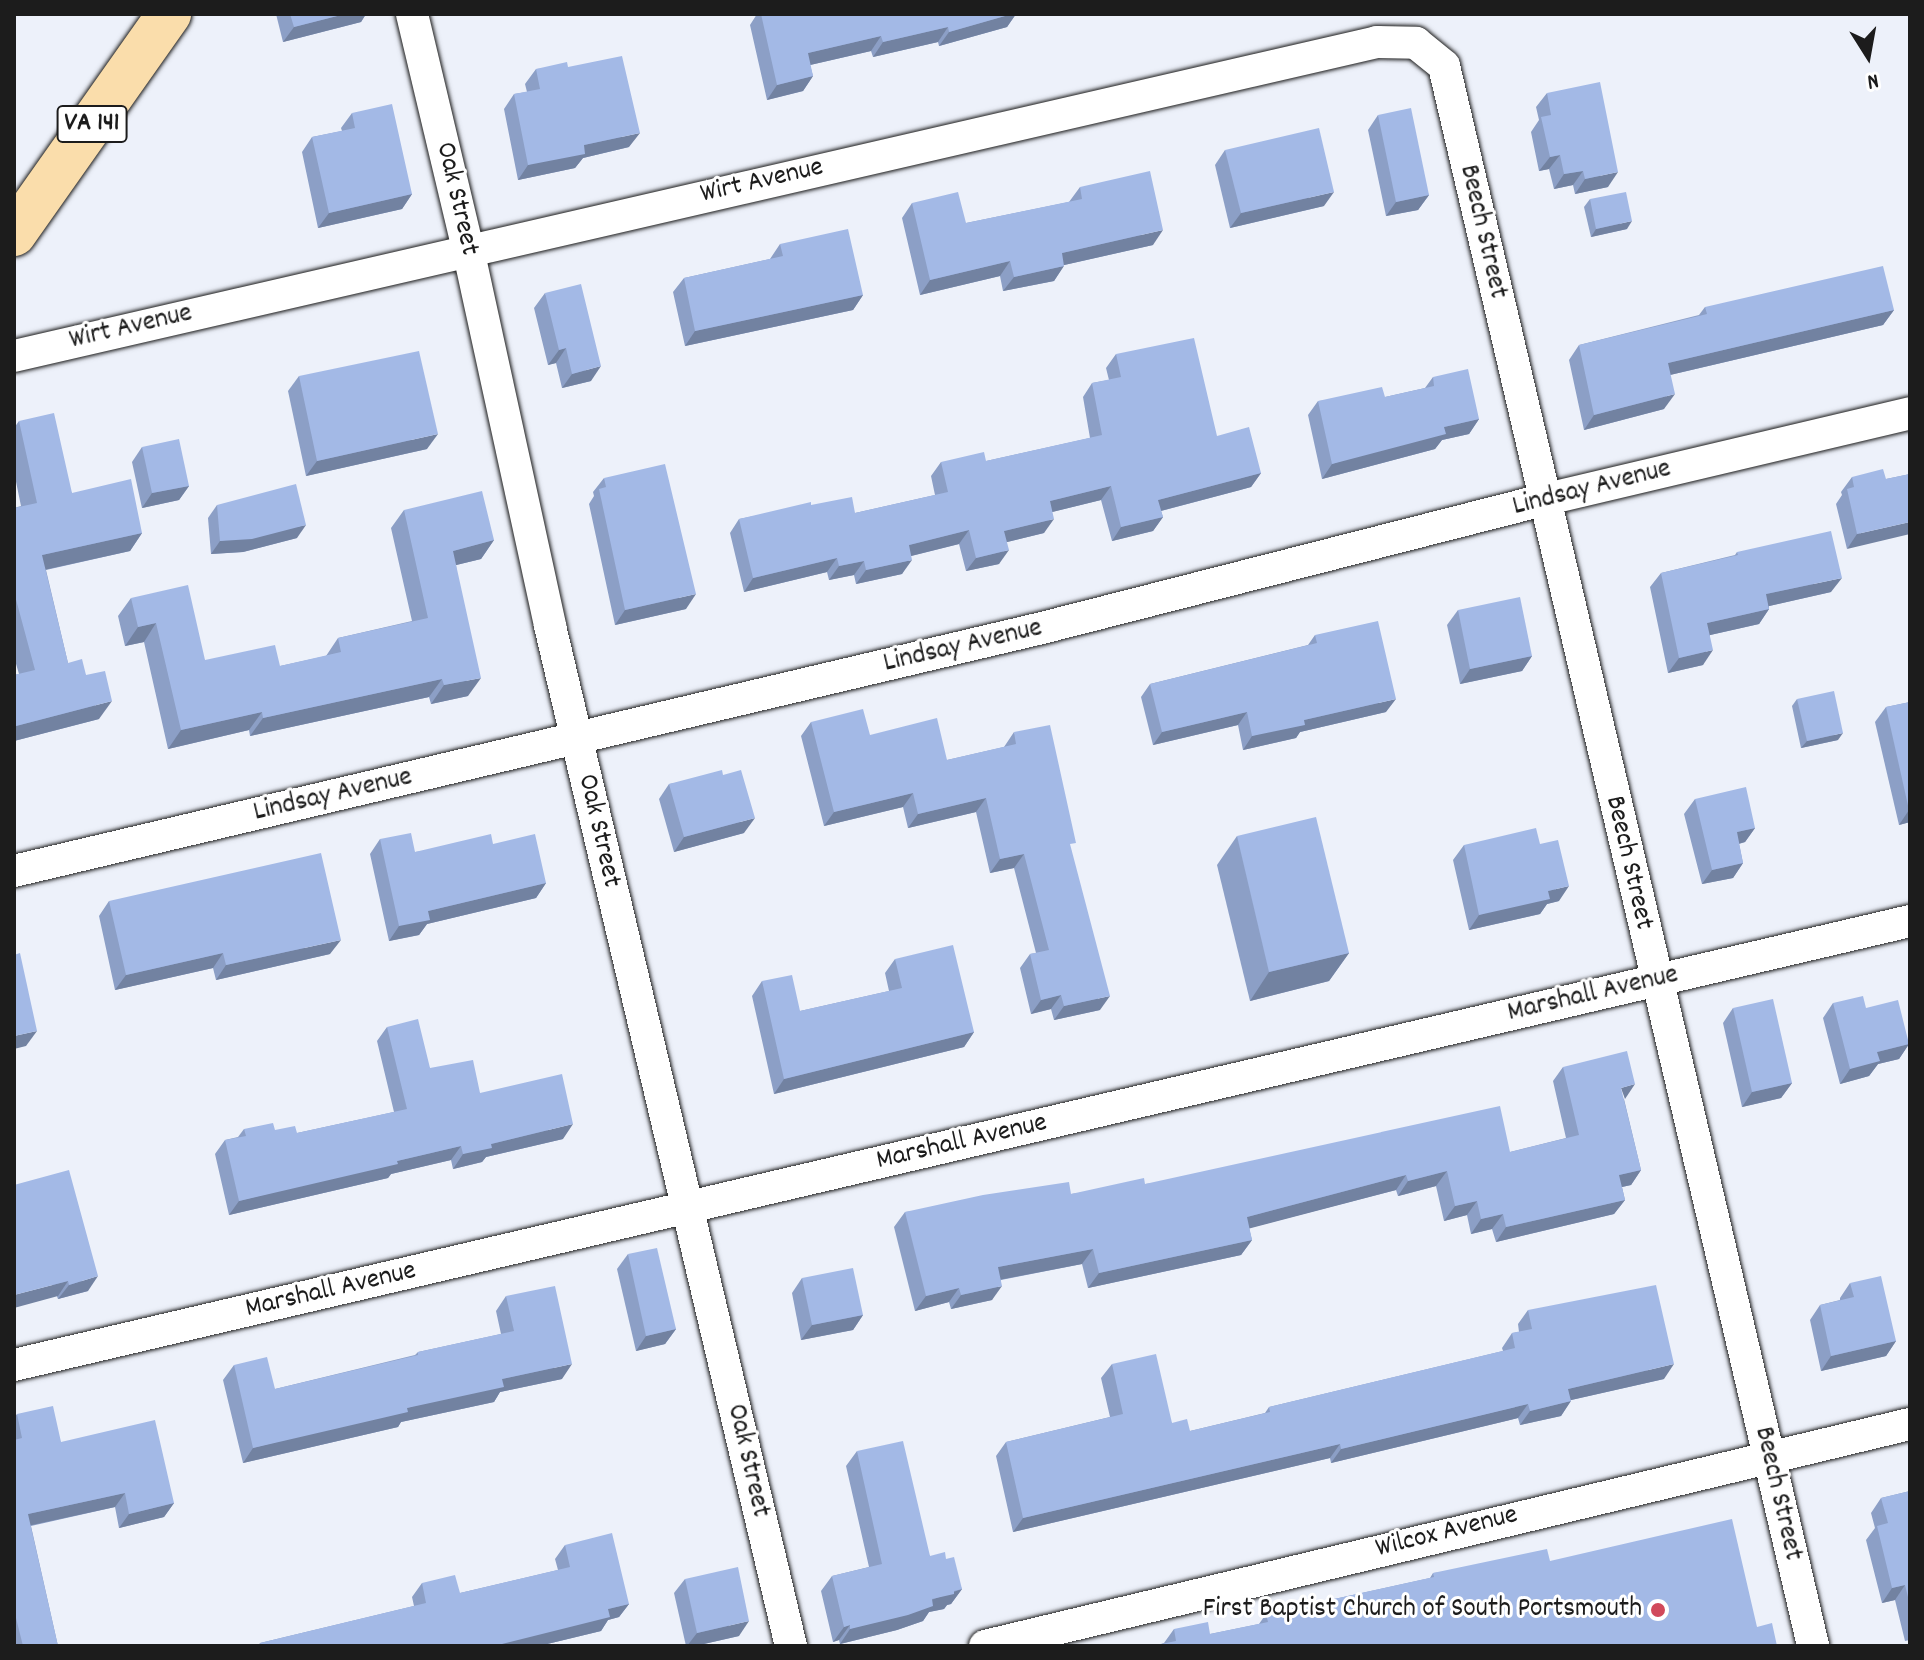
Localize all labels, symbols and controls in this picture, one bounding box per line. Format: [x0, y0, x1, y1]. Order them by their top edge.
north arrow [1828, 16, 1908, 96]
text: N [1864, 64, 1881, 96]
road number: VA 141 [56, 102, 128, 146]
street label: Oak Street [427, 139, 485, 259]
street label: Wirt Avenue [697, 152, 827, 212]
street label: Beech Street [1450, 162, 1514, 302]
street label: Wirt Avenue [66, 298, 196, 358]
street label: Lindsay Avenue [1509, 453, 1675, 525]
street label: Lindsay Avenue [880, 612, 1046, 682]
street label: Lindsay Avenue [250, 761, 416, 831]
street label: Oak Street [569, 771, 627, 891]
street label: Beech Street [1596, 793, 1660, 933]
street label: Marshall Avenue [1504, 959, 1682, 1031]
street label: Marshall Avenue [873, 1107, 1051, 1179]
street label: Marshall Avenue [242, 1255, 420, 1327]
street label: Oak Street [718, 1401, 776, 1521]
street label: Beech Street [1745, 1424, 1809, 1564]
street label: Wilcox Avenue [1373, 1499, 1521, 1567]
place label: First Baptist Church of South Portsmouth [1203, 1593, 1642, 1627]
marker: First Baptist Church of South Portsmouth [1649, 1601, 1667, 1619]

